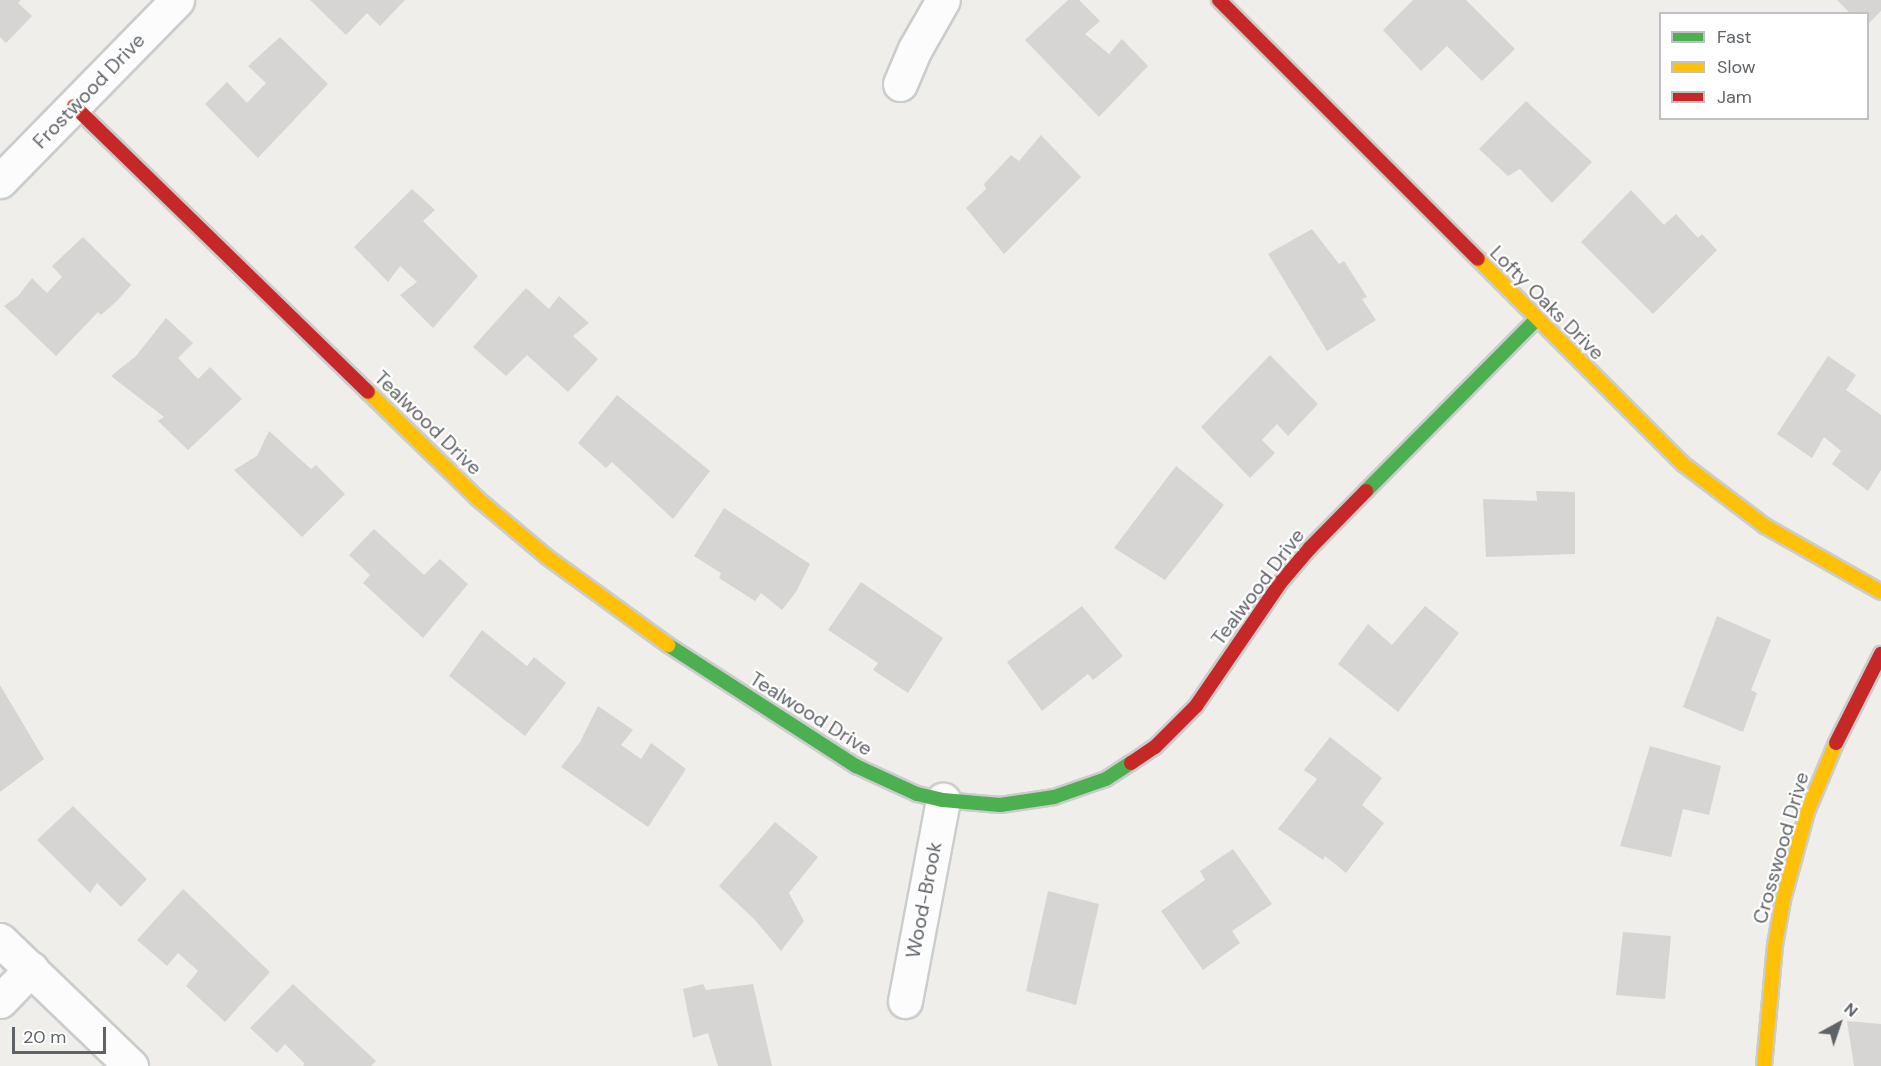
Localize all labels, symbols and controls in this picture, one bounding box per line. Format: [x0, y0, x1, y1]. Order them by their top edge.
legend [1659, 12, 1869, 120]
text: Fast [1717, 25, 1752, 49]
street label: Frostwood Drive [28, 28, 150, 154]
text: Slow [1717, 55, 1756, 79]
text: Jam [1717, 85, 1752, 109]
street label: Lofty Oaks Drive [1485, 241, 1609, 365]
street label: Tealwood Drive [369, 366, 487, 480]
street label: Tealwood Drive [1206, 524, 1310, 650]
street label: Tealwood Drive [745, 667, 877, 761]
street label: Crosswood Drive [1748, 769, 1814, 927]
street label: Wood-Brook [901, 840, 947, 960]
north arrow [1809, 994, 1869, 1054]
text: N [1840, 998, 1862, 1022]
scale bar [15, 1015, 110, 1053]
text: 20 m [23, 1025, 66, 1049]

